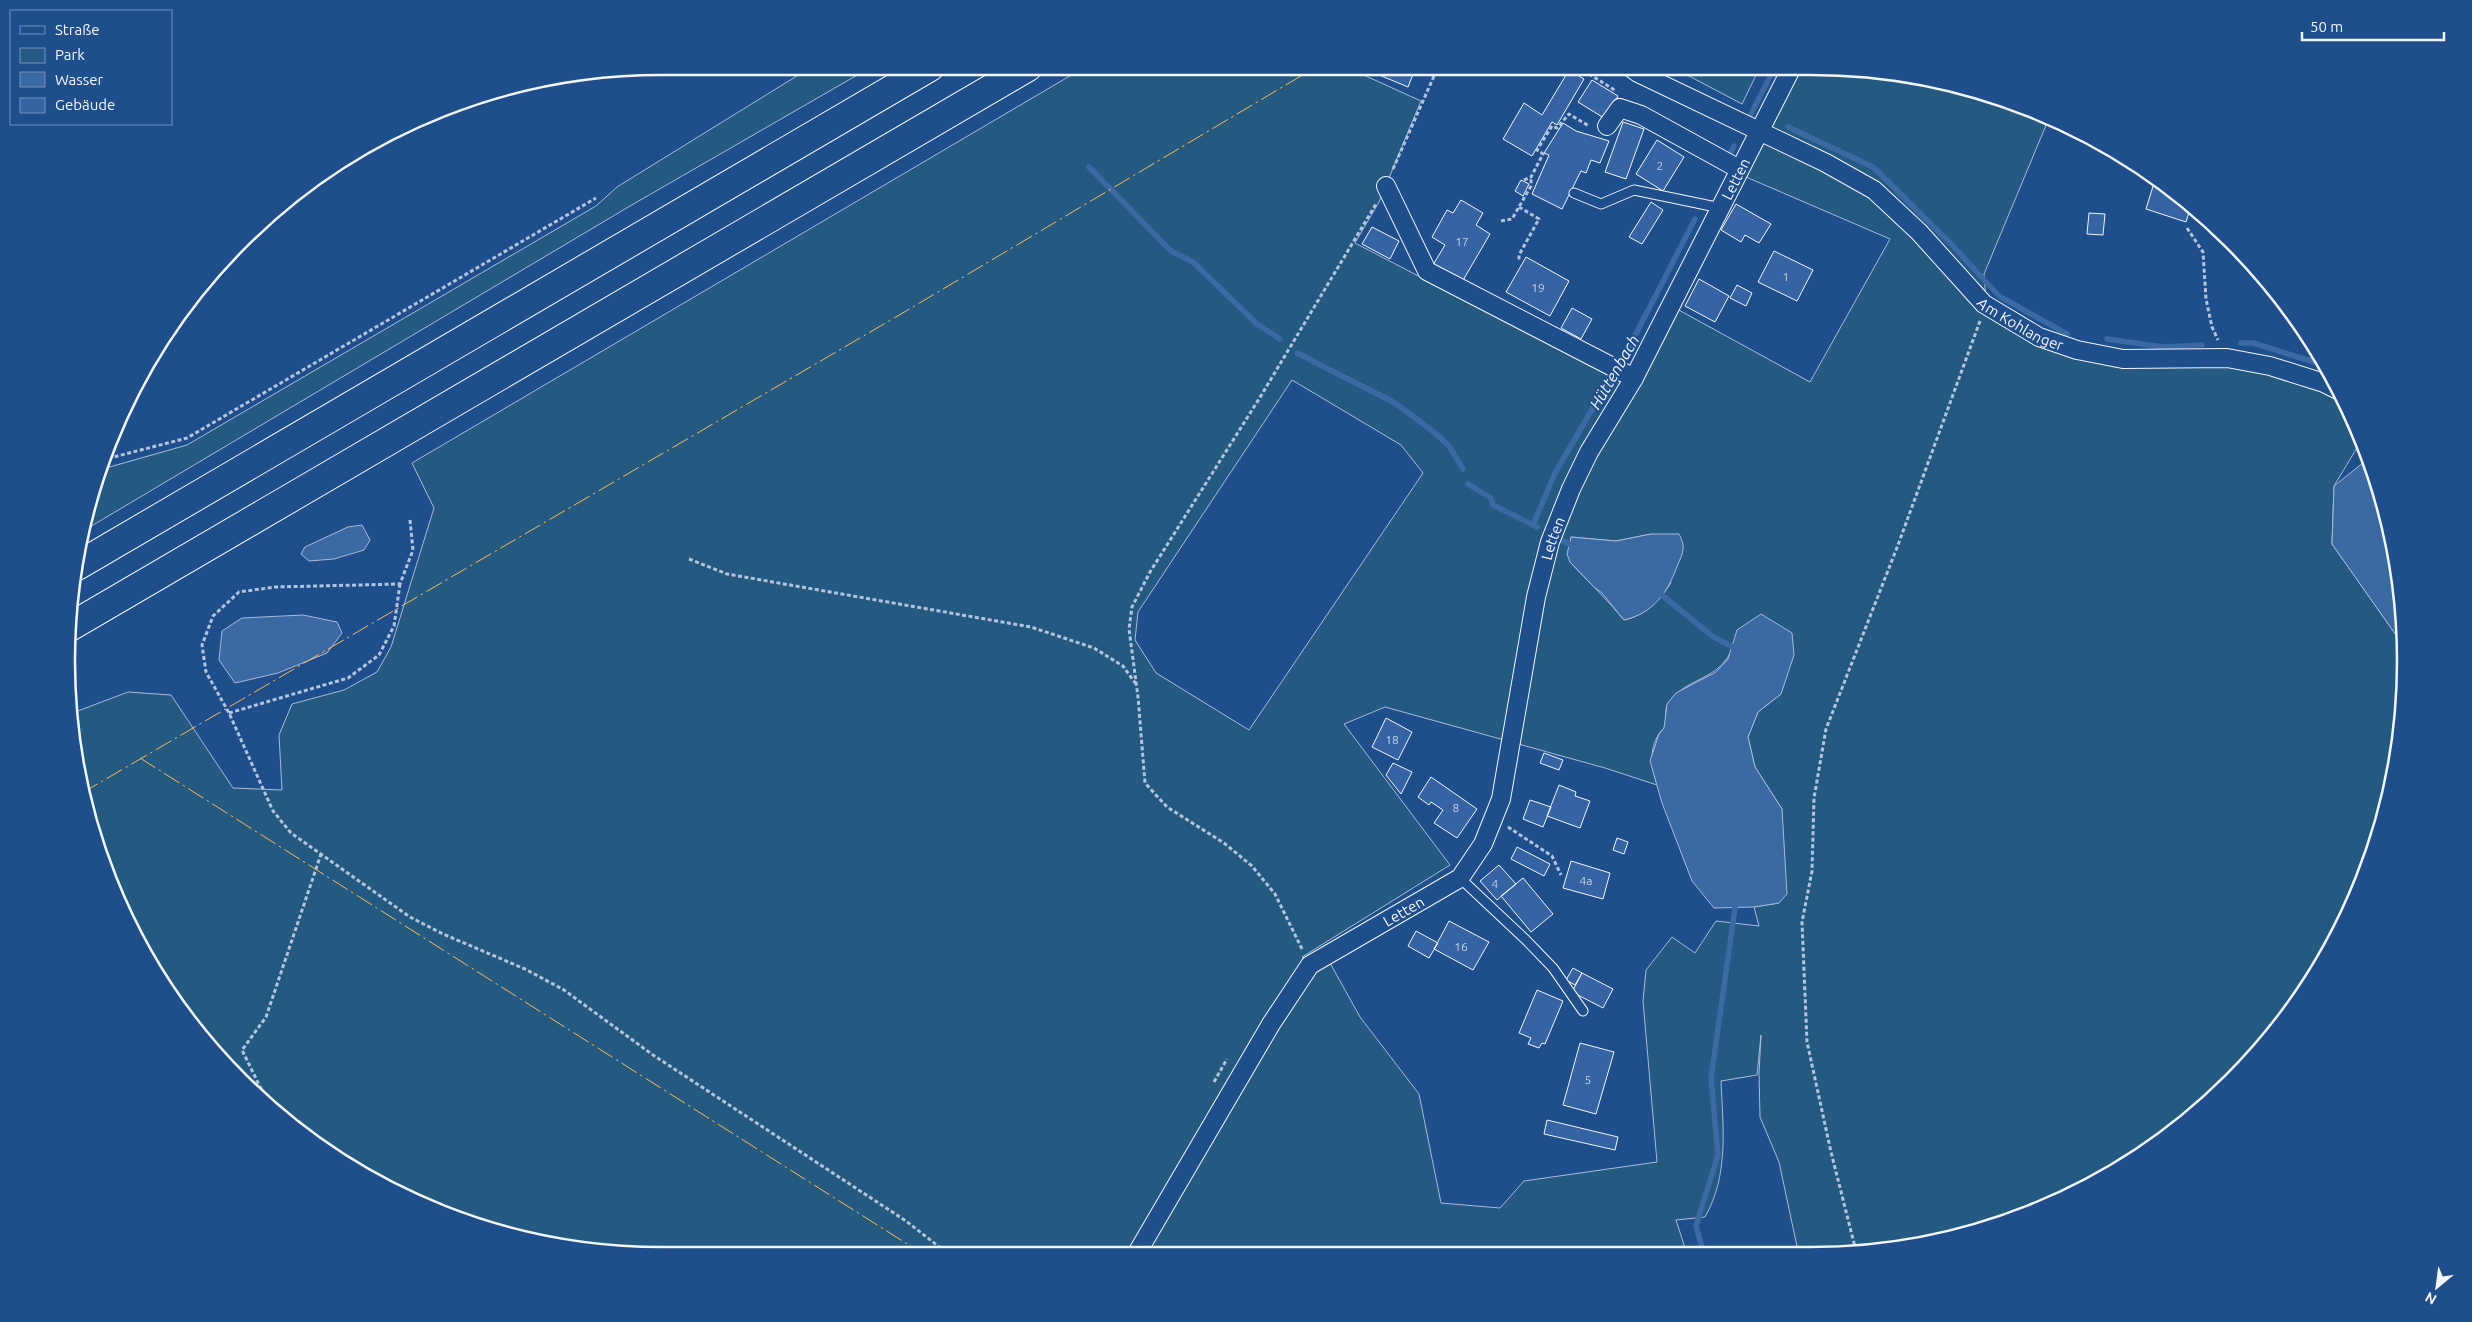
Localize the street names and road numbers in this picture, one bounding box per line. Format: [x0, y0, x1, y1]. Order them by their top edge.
street label: Letten [1718, 155, 1753, 202]
street label: Am Kohlanger [1974, 294, 2066, 353]
street label: Letten [1537, 514, 1568, 562]
street label: Letten [1380, 892, 1427, 929]

